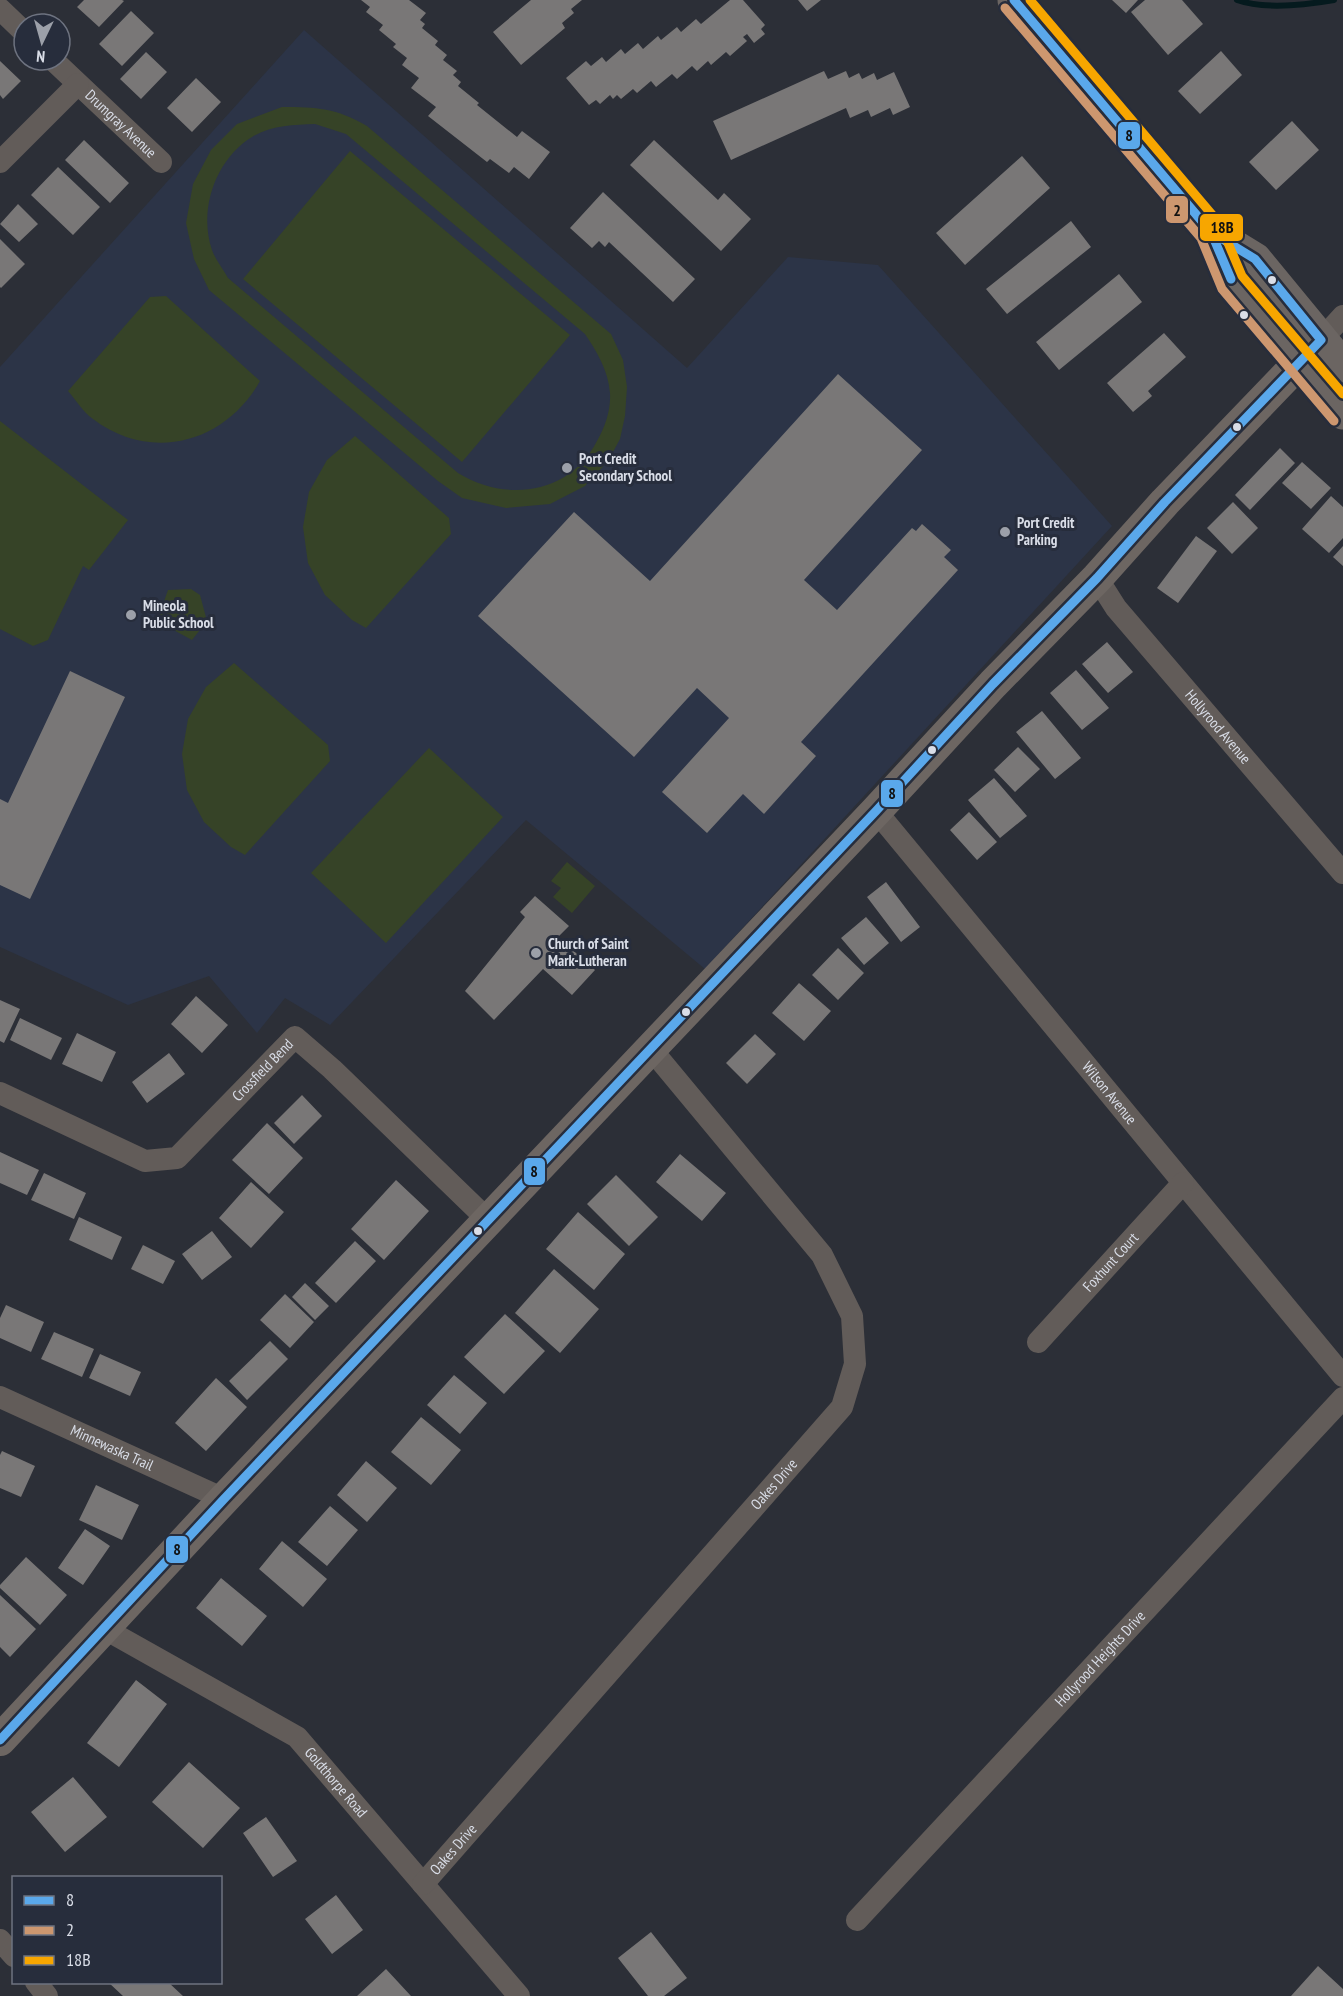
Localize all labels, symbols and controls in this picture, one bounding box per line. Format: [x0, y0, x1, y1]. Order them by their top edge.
north arrow [12, 12, 72, 72]
text: N [36, 47, 46, 67]
street label: Drumgray Avenue [81, 85, 161, 162]
line badge: 8 [1117, 121, 1141, 150]
text: 8 [1125, 125, 1133, 145]
line badge: 2 [1165, 195, 1189, 224]
text: 2 [1173, 200, 1181, 220]
line badge: 18B [1199, 213, 1244, 242]
text: 18B [1210, 217, 1234, 237]
unlabelled marker [1266, 274, 1278, 286]
unlabelled marker [1238, 309, 1250, 321]
unlabelled marker [1231, 421, 1243, 433]
place label: Port Credit Secondary School [579, 449, 672, 485]
marker: Port Credit Secondary School [560, 461, 574, 475]
place label: Port Credit Parking [1017, 513, 1075, 549]
marker: Port Credit Parking [998, 525, 1012, 539]
place label: Mineola Public School [143, 596, 214, 632]
marker: Mineola Public School [124, 608, 138, 622]
street label: Hollyrood Avenue [1181, 686, 1255, 767]
unlabelled marker [926, 744, 938, 756]
line badge: 8 [880, 779, 904, 808]
text: 8 [888, 783, 896, 803]
place label: Church of Saint Mark-Lutheran [548, 934, 629, 970]
marker: Church of Saint Mark-Lutheran [529, 946, 543, 960]
unlabelled marker [680, 1006, 692, 1018]
street label: Crossfield Bend [228, 1035, 297, 1105]
street label: Wilson Avenue [1078, 1058, 1141, 1128]
line badge: 8 [523, 1157, 546, 1186]
text: 8 [530, 1161, 538, 1181]
unlabelled marker [472, 1225, 484, 1237]
street label: Foxhunt Court [1079, 1228, 1142, 1295]
street label: Minnewaska Trail [68, 1420, 157, 1475]
street label: Oakes Drive [746, 1455, 801, 1513]
line badge: 8 [165, 1535, 189, 1564]
text: 8 [173, 1539, 181, 1559]
street label: Hollyrood Heights Drive [1051, 1606, 1149, 1710]
street label: Goldthorpe Road [301, 1743, 372, 1821]
street label: Oakes Drive [425, 1820, 480, 1879]
legend [12, 1876, 222, 1984]
text: 8 [66, 1888, 74, 1911]
text: 2 [66, 1918, 74, 1941]
text: 18B [66, 1948, 91, 1971]

